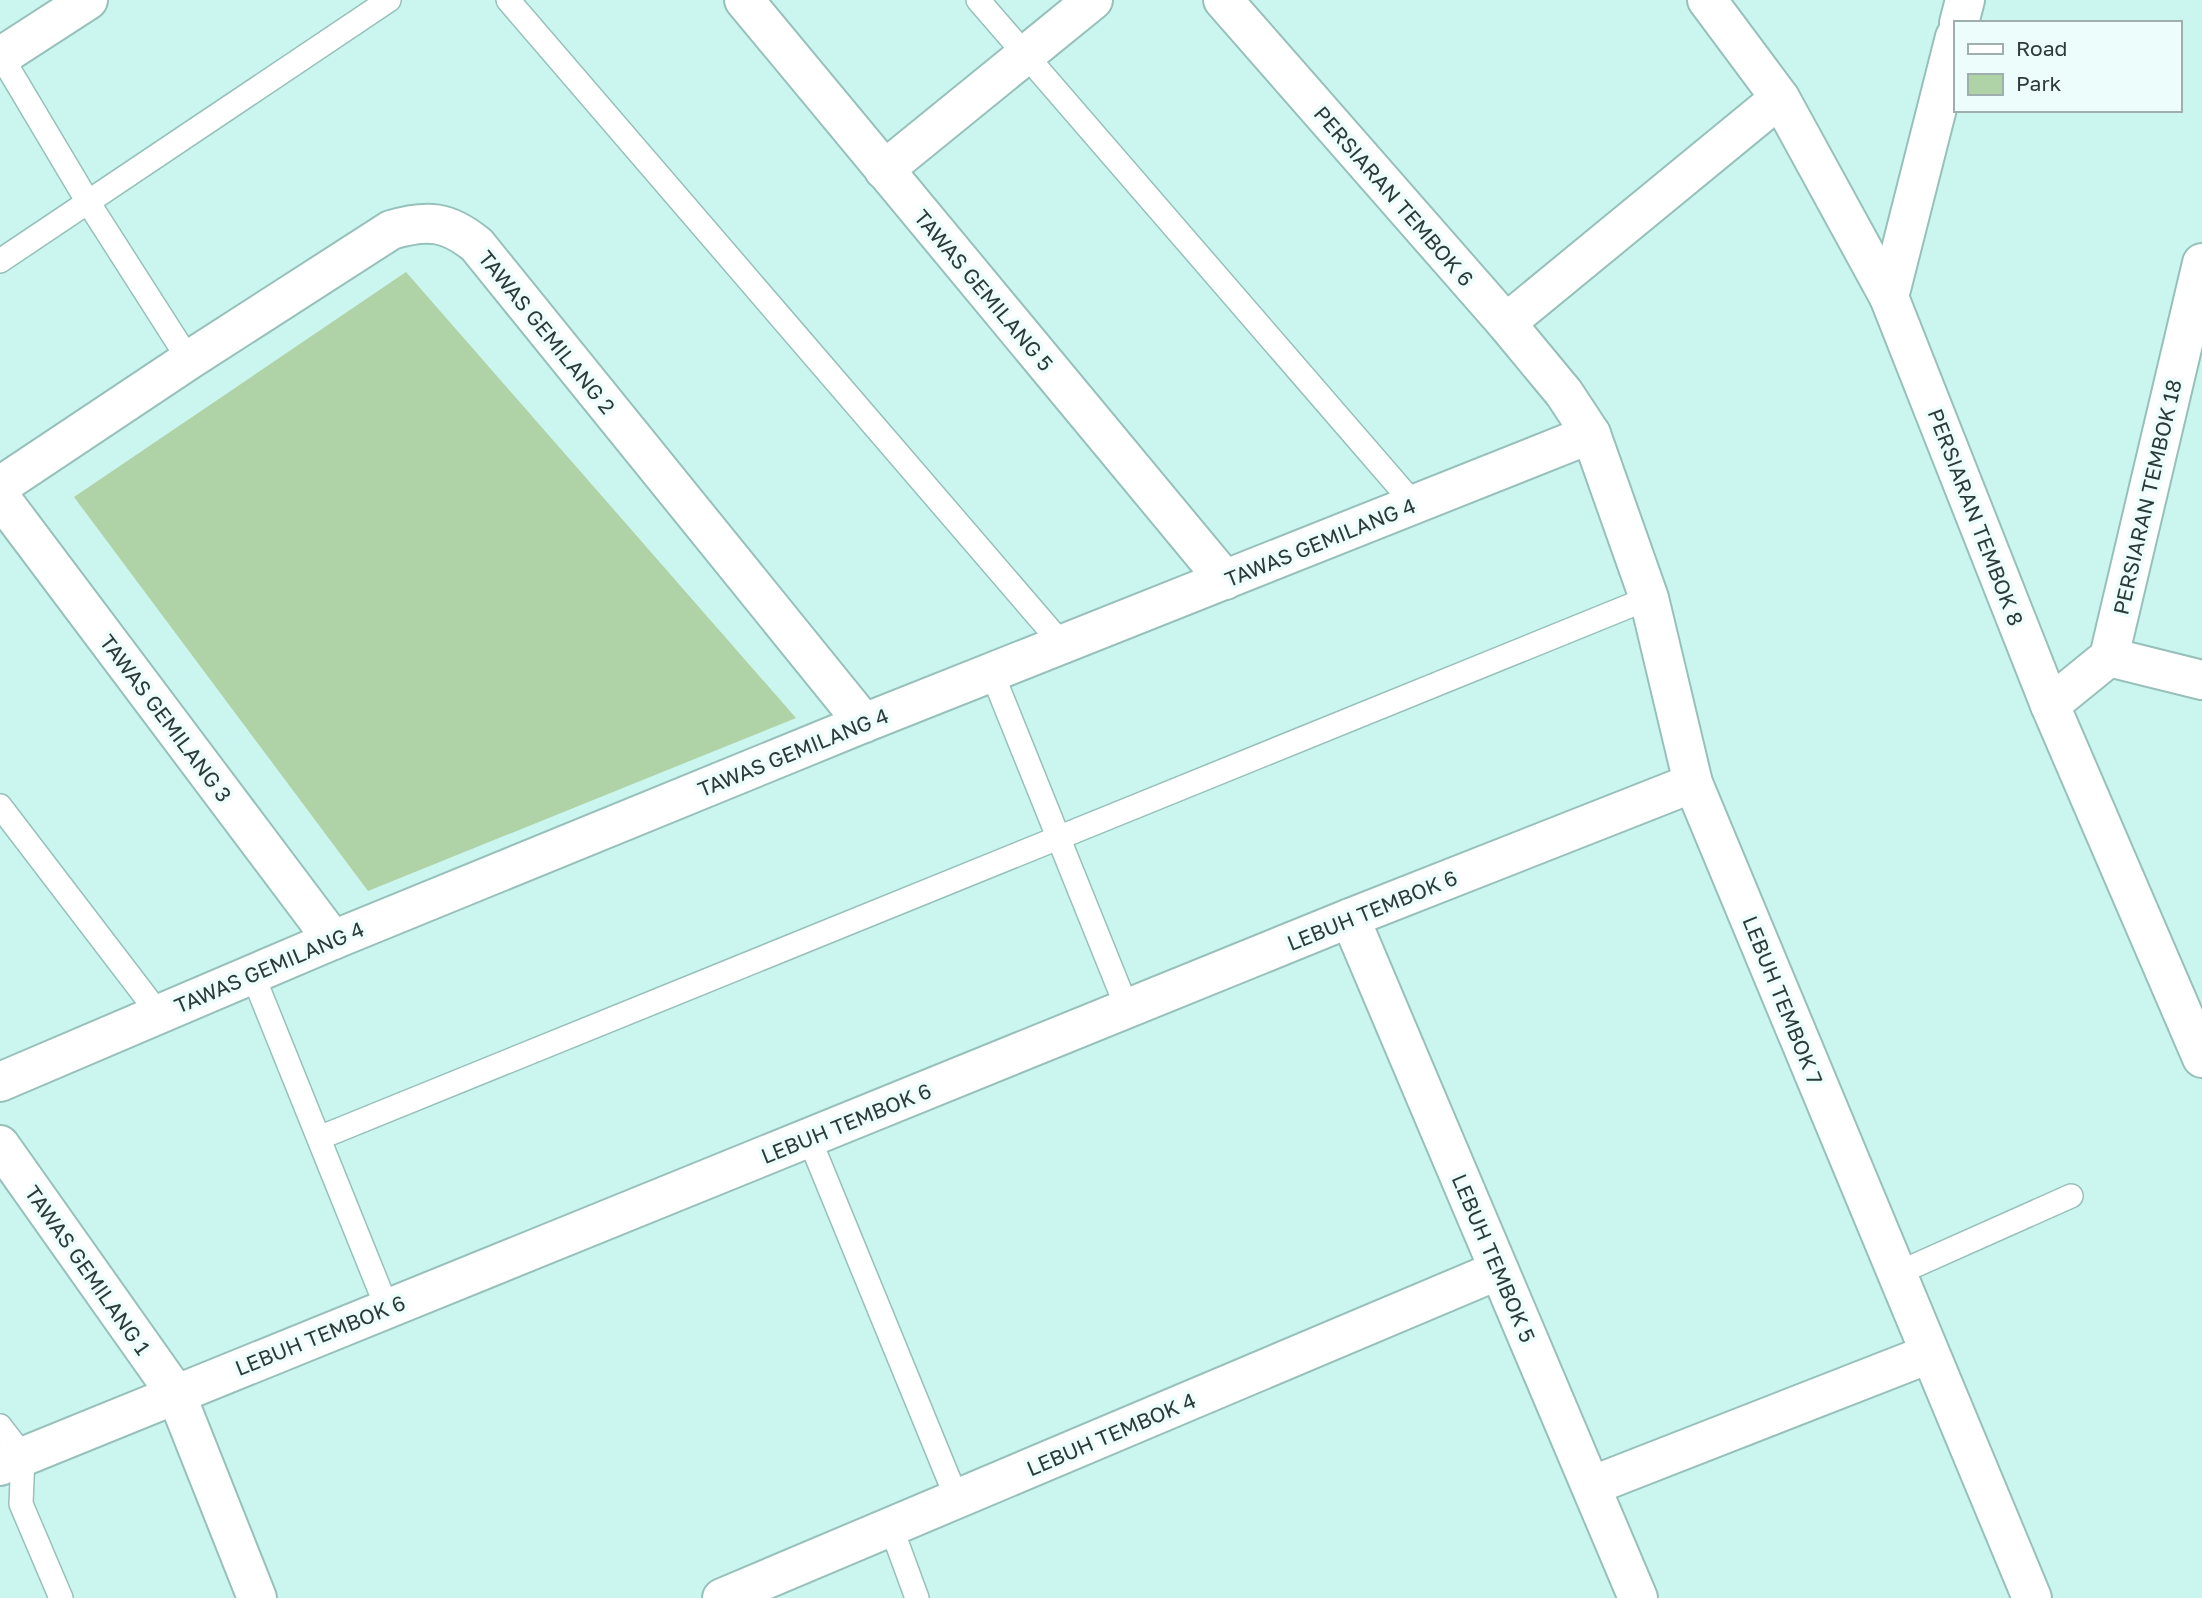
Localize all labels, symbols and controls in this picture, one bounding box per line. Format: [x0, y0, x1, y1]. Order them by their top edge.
legend [1954, 21, 2181, 112]
text: Road [2016, 35, 2067, 61]
text: Park [2016, 70, 2062, 96]
street label: PERSIARAN TEMBOK 6 [1309, 101, 1479, 291]
street label: TAWAS GEMILANG 5 [909, 204, 1059, 376]
street label: TAWAS GEMILANG 2 [473, 245, 621, 419]
street label: PERSIARAN TEMBOK 18 [2107, 377, 2187, 617]
street label: PERSIARAN TEMBOK 8 [1923, 405, 2029, 629]
street label: TAWAS GEMILANG 4 [1221, 492, 1419, 592]
street label: TAWAS GEMILANG 3 [95, 629, 237, 807]
street label: TAWAS GEMILANG 4 [694, 702, 892, 802]
street label: LEBUH TEMBOK 6 [1283, 864, 1461, 956]
street label: LEBUH TEMBOK 7 [1737, 912, 1829, 1088]
street label: TAWAS GEMILANG 4 [170, 915, 368, 1019]
street label: LEBUH TEMBOK 6 [757, 1077, 935, 1169]
street label: LEBUH TEMBOK 5 [1447, 1170, 1541, 1346]
street label: TAWAS GEMILANG 1 [20, 1180, 156, 1360]
street label: LEBUH TEMBOK 6 [231, 1289, 409, 1381]
street label: LEBUH TEMBOK 4 [1022, 1387, 1200, 1481]

